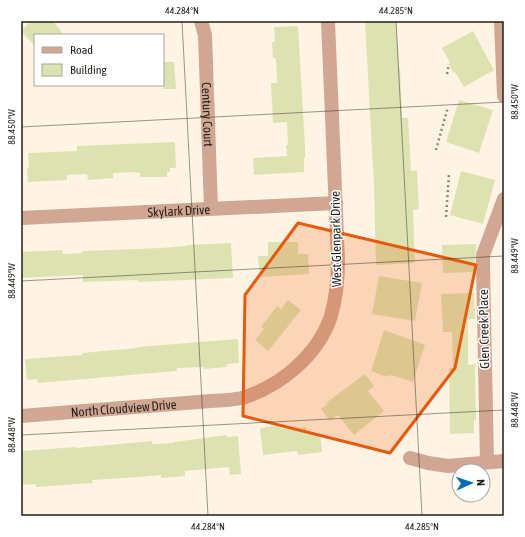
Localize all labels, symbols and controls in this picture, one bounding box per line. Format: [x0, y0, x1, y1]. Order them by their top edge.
text: 44.284°N [165, 5, 199, 16]
text: 44.285°N [379, 5, 413, 16]
legend [34, 34, 164, 86]
text: Road [70, 43, 93, 57]
text: Building [70, 63, 108, 77]
street label: Century Court [199, 82, 216, 147]
text: 88.450°W [509, 84, 520, 120]
text: 88.450°W [6, 109, 17, 145]
street label: West Glenpark Drive [328, 191, 344, 287]
street label: Skylark Drive [147, 201, 211, 219]
text: 88.449°W [509, 238, 520, 274]
text: 88.449°W [6, 263, 17, 299]
street label: Glen Creek Place [476, 289, 492, 369]
text: 88.448°W [509, 392, 520, 428]
street label: North Cloudview Drive [70, 396, 177, 420]
text: 88.448°W [6, 417, 17, 453]
north arrow [451, 463, 491, 503]
text: N [475, 479, 487, 486]
text: 44.284°N [191, 521, 225, 532]
text: 44.285°N [405, 521, 439, 532]

